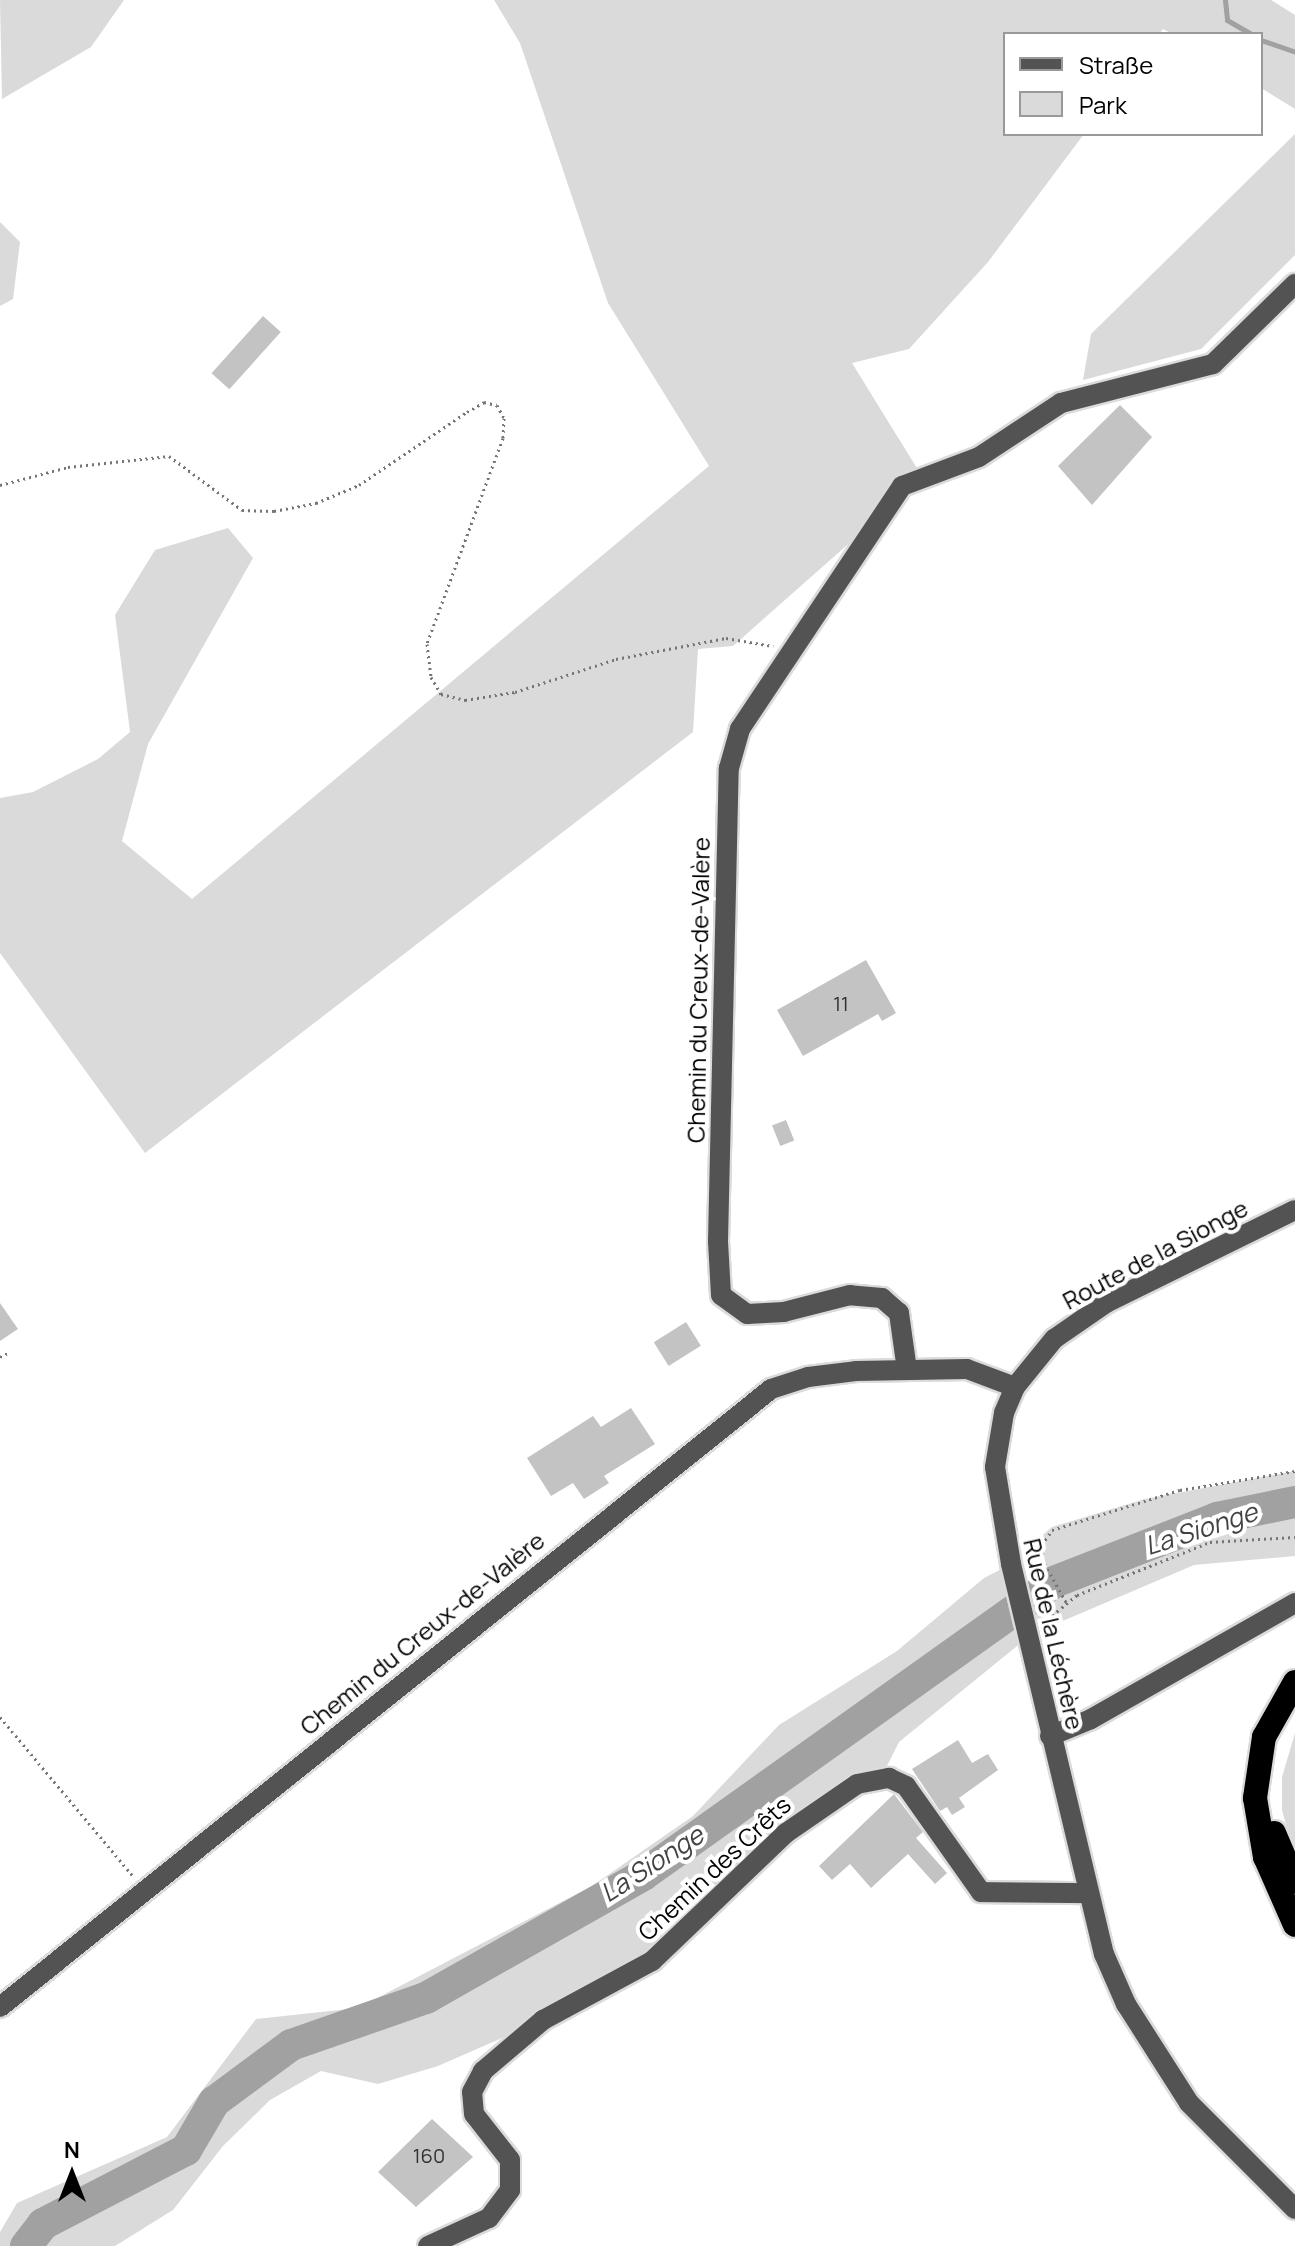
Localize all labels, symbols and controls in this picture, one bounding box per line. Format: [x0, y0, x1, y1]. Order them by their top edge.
legend [1003, 32, 1263, 136]
text: Straße [1079, 48, 1153, 81]
text: Park [1079, 88, 1127, 121]
street label: Chemin du Creux-de-Valère [681, 837, 715, 1143]
house number: 11 [833, 991, 849, 1015]
street label: Route de la Sionge [1058, 1193, 1252, 1315]
water label: La Sionge [1141, 1496, 1261, 1562]
street label: Chemin du Creux-de-Valère [294, 1526, 550, 1740]
street label: Rue de la Léchère [1018, 1536, 1090, 1732]
street label: Chemin des Crêts [632, 1790, 796, 1946]
water label: La Sionge [595, 1819, 709, 1909]
north arrow [32, 2134, 112, 2214]
text: N [64, 2135, 80, 2165]
house number: 160 [413, 2143, 445, 2167]

